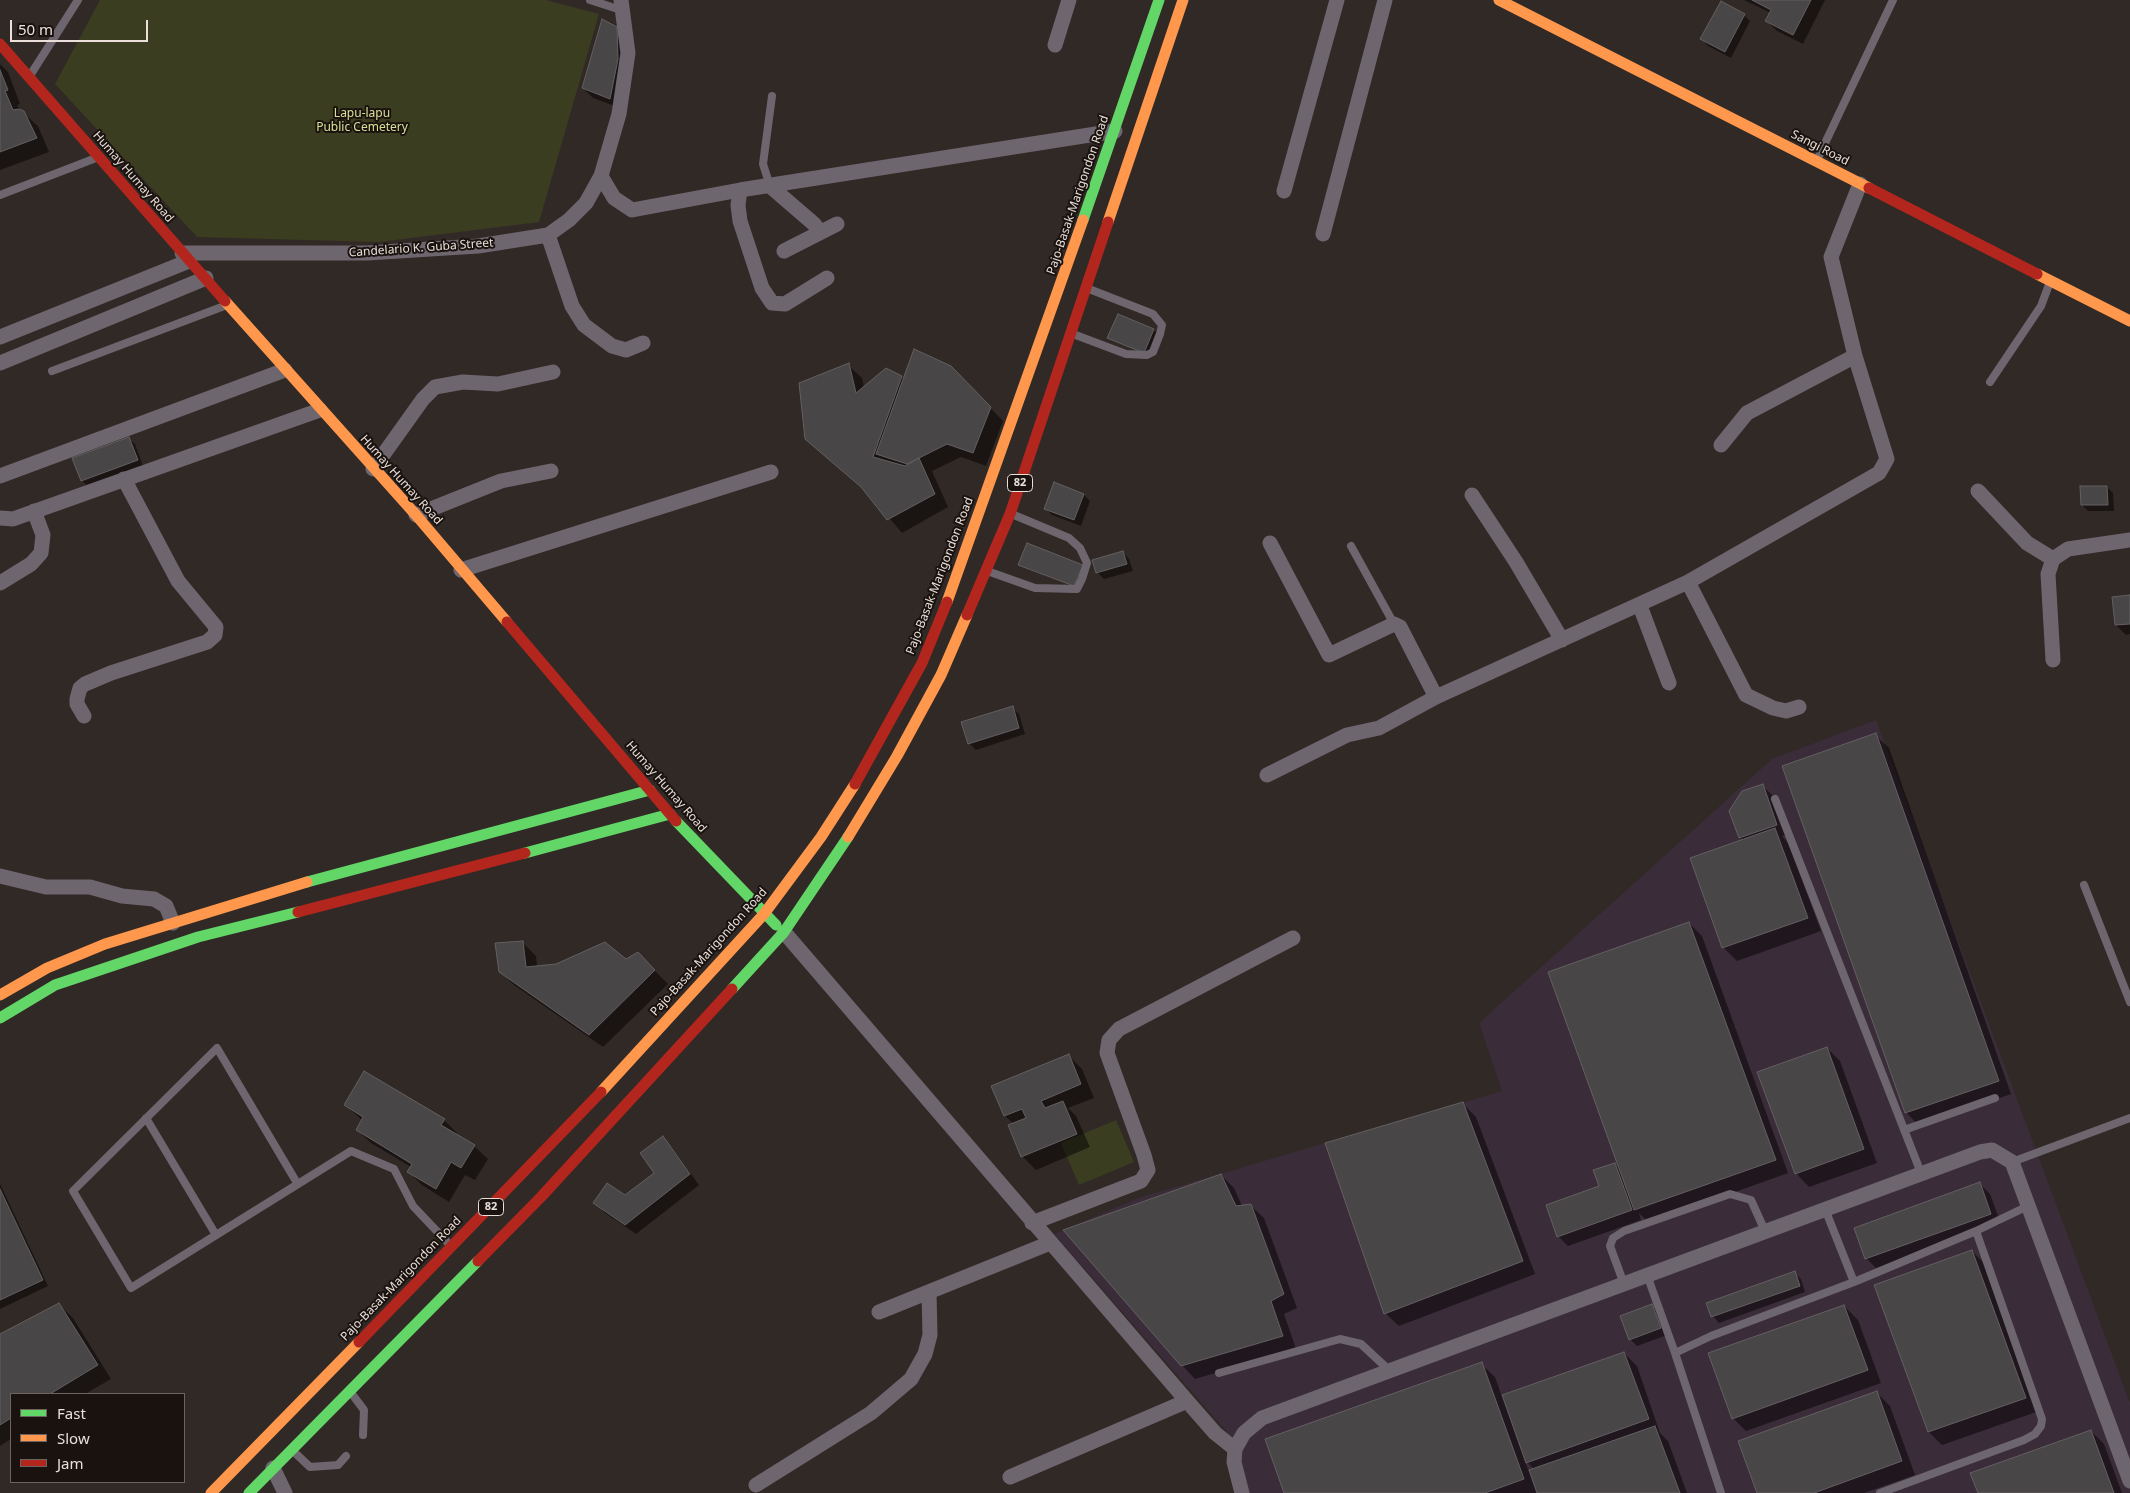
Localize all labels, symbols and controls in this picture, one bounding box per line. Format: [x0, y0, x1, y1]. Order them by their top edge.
scale bar [12, 10, 150, 42]
text: 50 m [18, 19, 53, 39]
park label: Lapu-lapu Public Cemetery [316, 107, 408, 135]
street label: Pajo-Basak-Marigondon Road [1044, 114, 1112, 276]
street label: Sangi Road [1789, 127, 1851, 169]
street label: Humay Humay Road [90, 129, 176, 225]
street label: Candelario K. Guba Street [348, 236, 494, 260]
street label: Humay Humay Road [357, 432, 445, 528]
road number: 82 [1008, 474, 1032, 492]
street label: Pajo-Basak-Marigondon Road [903, 495, 977, 657]
street label: Humay Humay Road [623, 739, 709, 835]
street label: Pajo-Basak-Marigondon Road [648, 885, 770, 1019]
road number: 82 [478, 1198, 504, 1216]
street label: Pajo-Basak-Marigondon Road [338, 1214, 464, 1344]
legend [10, 1393, 185, 1483]
text: Fast [57, 1403, 86, 1423]
text: Slow [57, 1428, 90, 1448]
text: Jam [57, 1453, 84, 1473]

